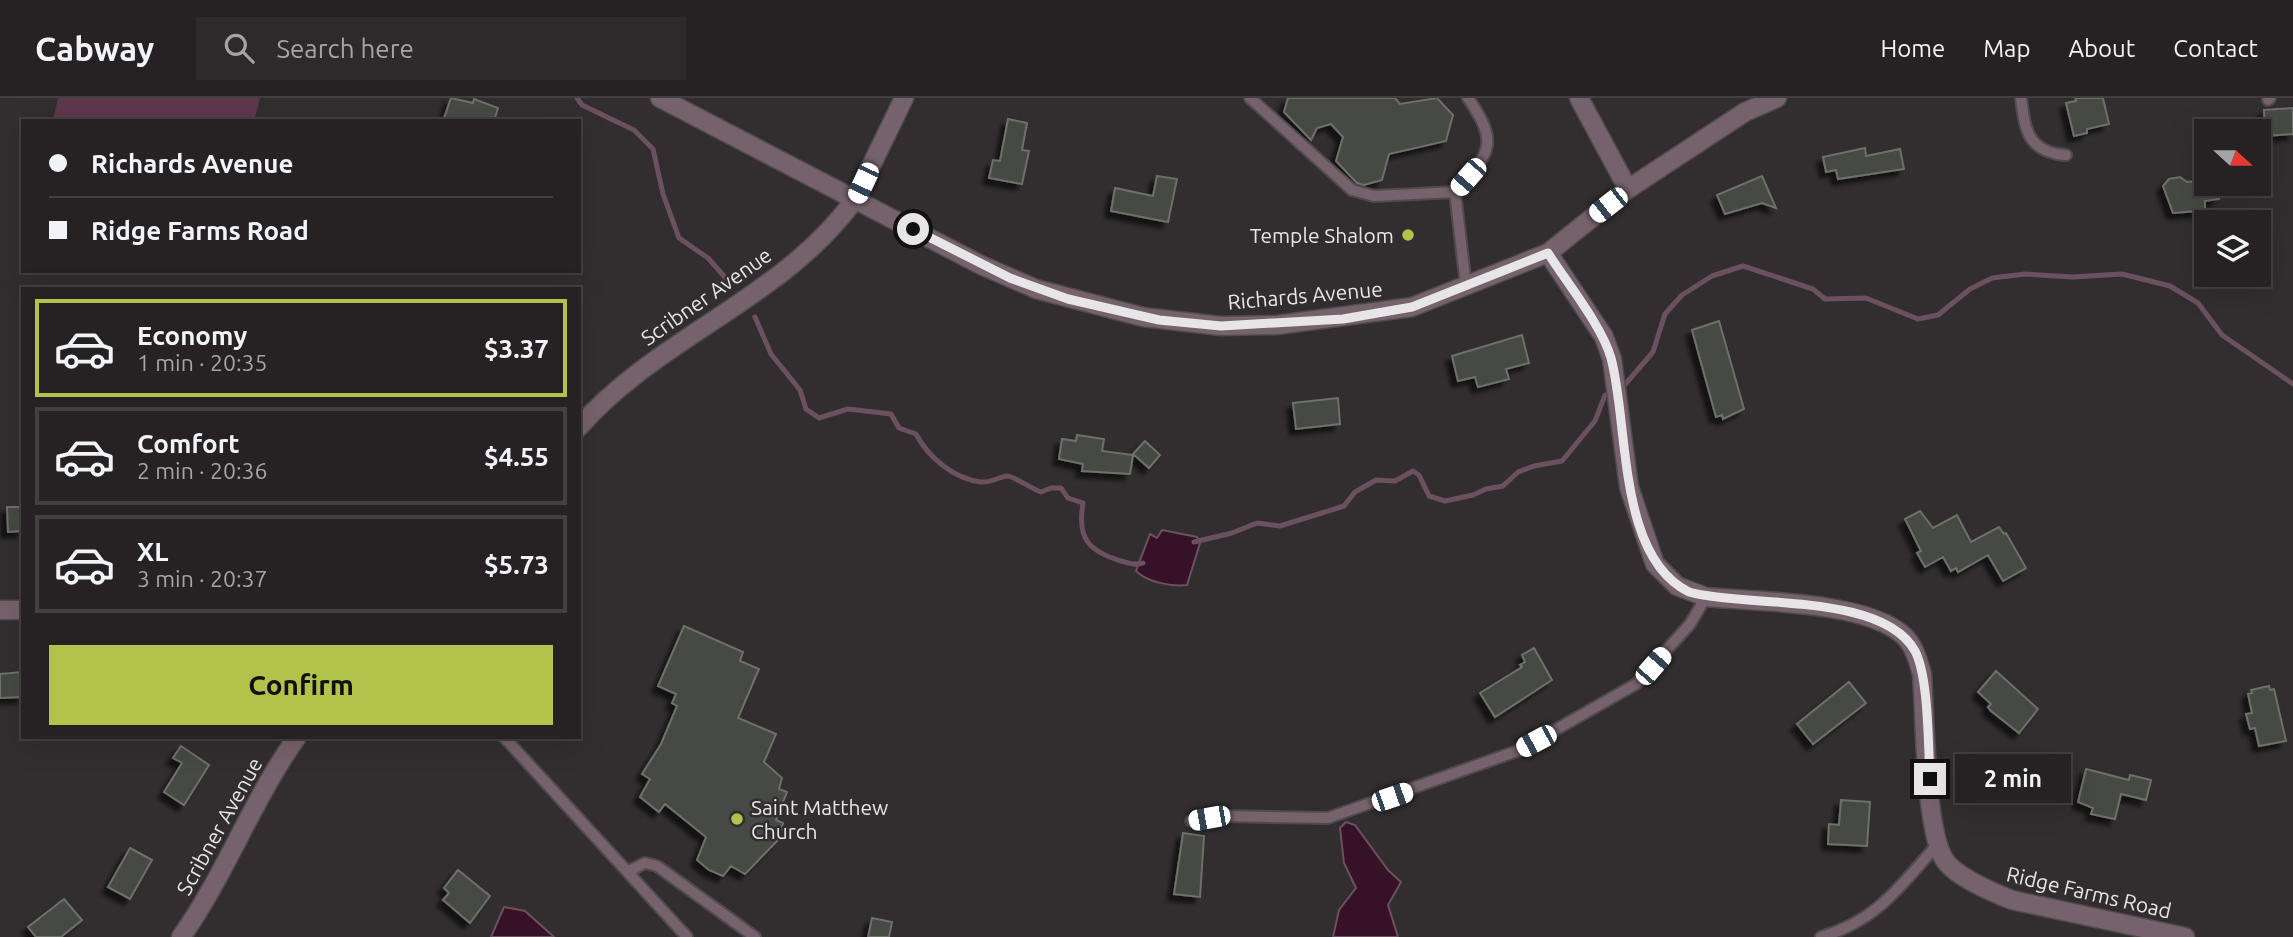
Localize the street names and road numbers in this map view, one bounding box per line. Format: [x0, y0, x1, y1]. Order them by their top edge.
street label: Scribner Avenue [636, 242, 776, 350]
street label: Richards Avenue [1226, 276, 1384, 314]
street label: Scribner Avenue [171, 753, 267, 899]
street label: Ridge Farms Road [2004, 861, 2174, 923]

